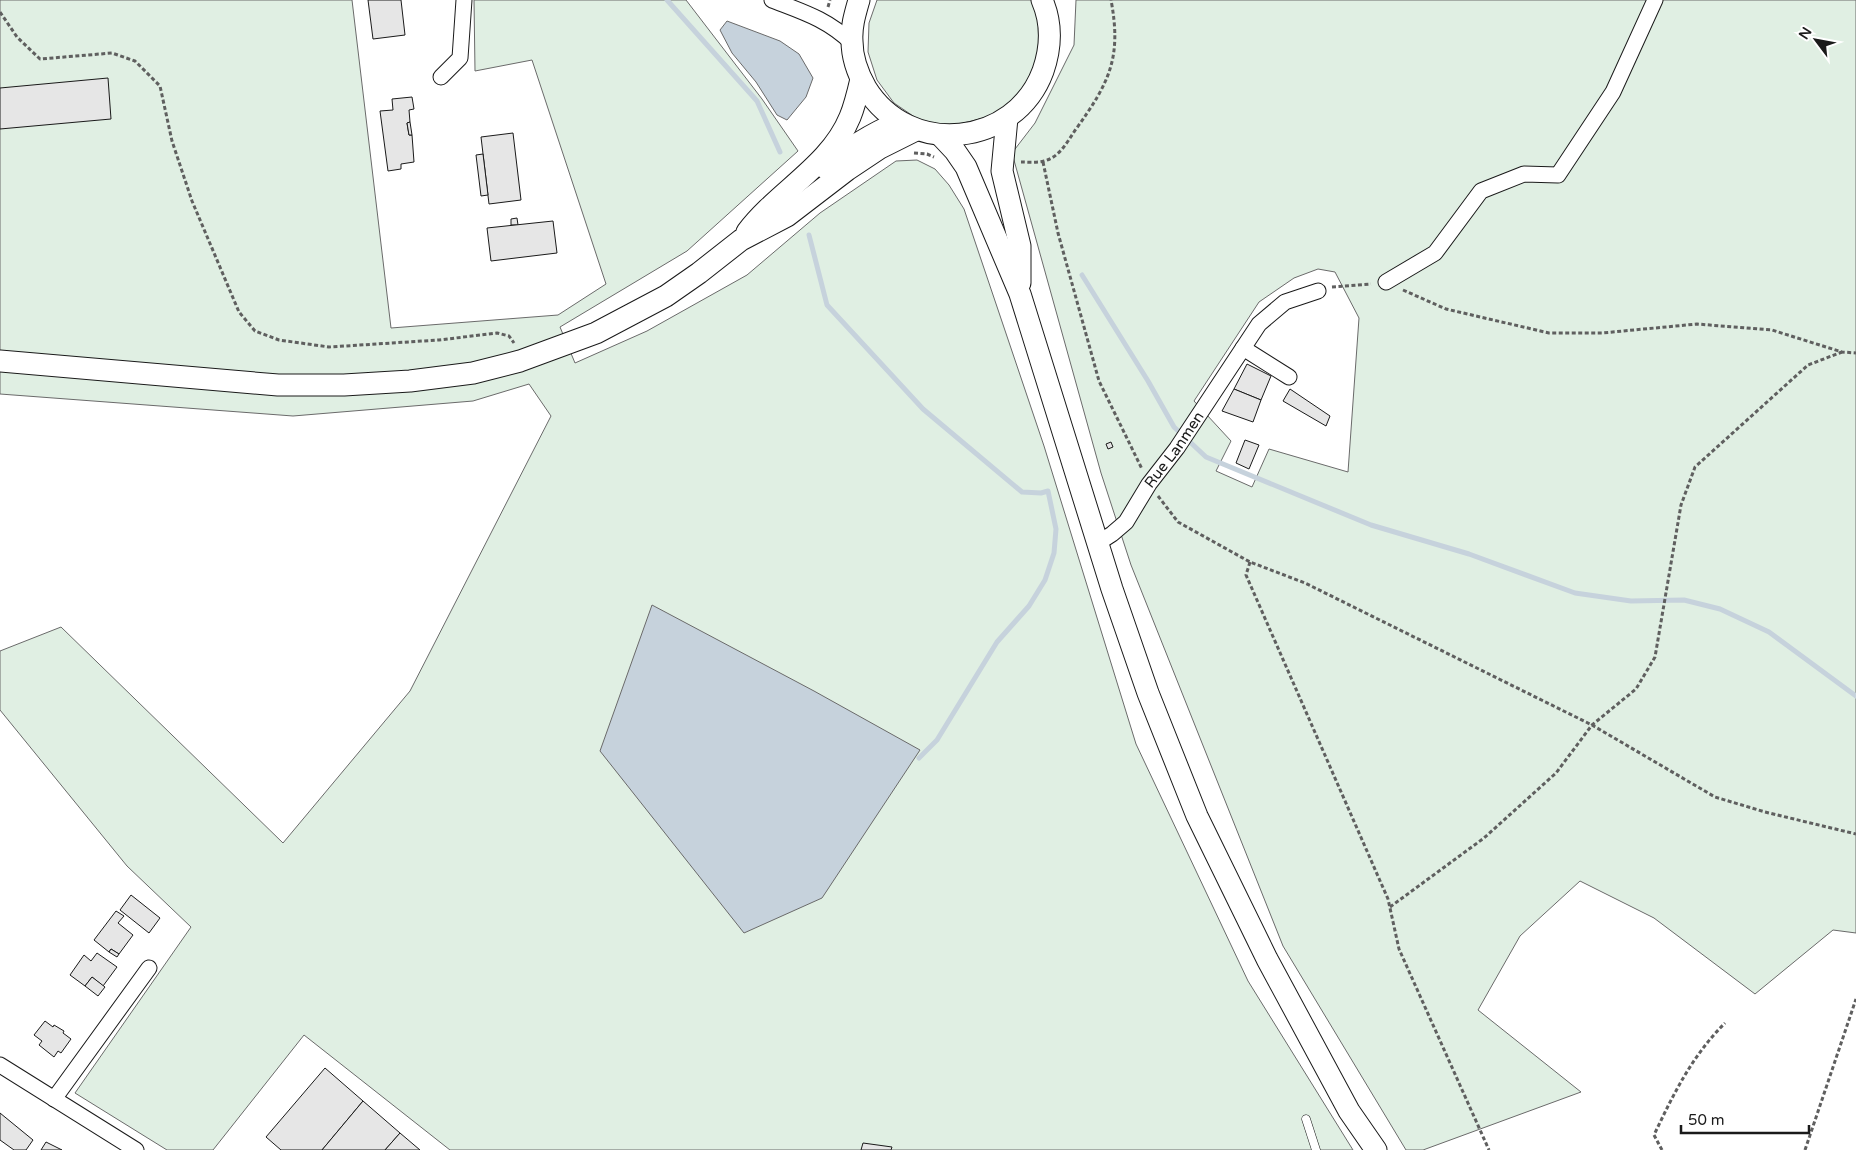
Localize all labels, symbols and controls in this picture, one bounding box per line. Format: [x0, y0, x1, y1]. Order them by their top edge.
north arrow [1791, 15, 1841, 65]
text: N [1795, 24, 1816, 43]
street label: Rue Lanmen [1140, 408, 1208, 491]
scale bar [1681, 1102, 1808, 1134]
text: 50 m [1688, 1111, 1725, 1129]

